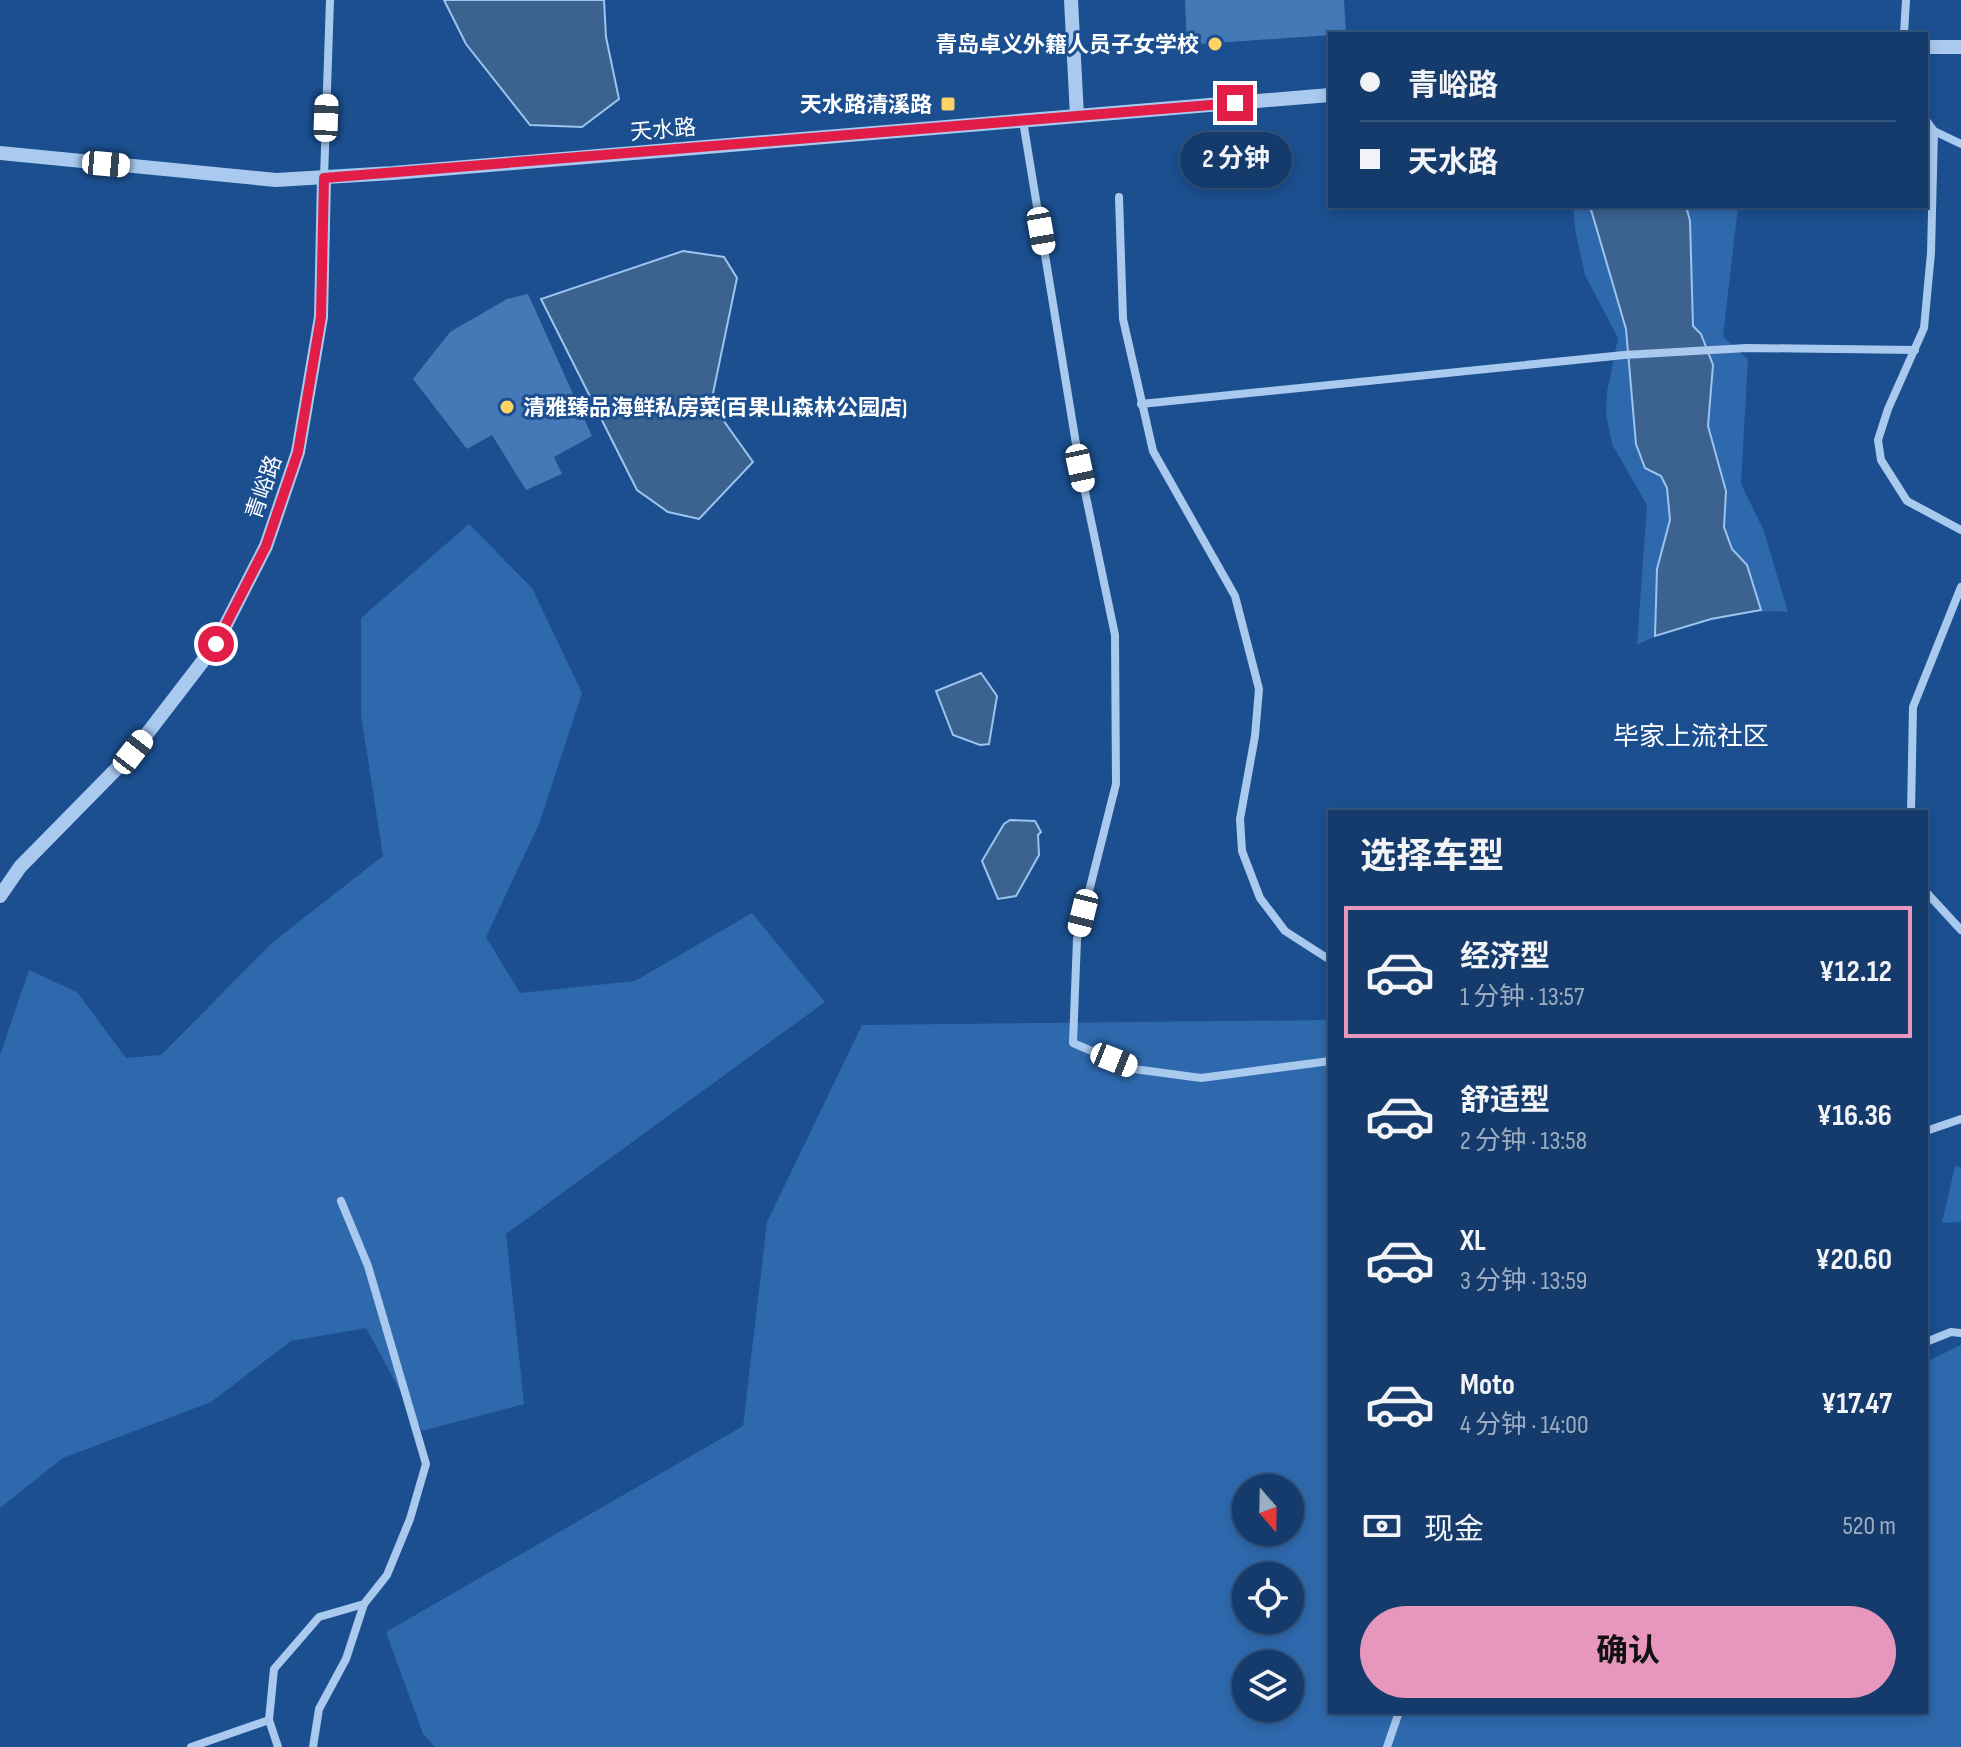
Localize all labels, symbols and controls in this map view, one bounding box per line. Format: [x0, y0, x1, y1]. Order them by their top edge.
place label: 青岛卓义外籍人员子女学校 [935, 32, 1199, 59]
marker: 青岛卓义外籍人员子女学校 [1206, 35, 1224, 53]
text: 青峪路 [1408, 68, 1498, 104]
route end [1217, 85, 1253, 121]
place label: 天水路清溪路 [800, 92, 932, 119]
car [313, 94, 339, 142]
marker: 天水路清溪路 [939, 95, 957, 113]
street label: 天水路 [629, 114, 697, 147]
callout: 2 分钟 [1179, 131, 1291, 187]
text: 2 分钟 [1202, 144, 1270, 175]
text: 天水路 [1408, 145, 1498, 181]
car [81, 150, 131, 178]
car [1025, 205, 1057, 257]
place label: 清雅臻品海鲜私房菜(百果山森林公园店) [523, 395, 907, 422]
marker: 清雅臻品海鲜私房菜(百果山森林公园店) [498, 398, 516, 416]
car [1063, 442, 1097, 494]
street label: 青峪路 [241, 452, 288, 523]
route start [198, 626, 234, 662]
district label: 毕家上流社区 [1613, 722, 1769, 753]
car [109, 726, 157, 778]
text: 选择车型 [1360, 836, 1504, 879]
car [1066, 887, 1100, 939]
icon: car [1364, 936, 1436, 1008]
text: 经济型 [1460, 939, 1550, 975]
text: ¥12.12 [1819, 954, 1892, 990]
text: 1 分钟 · 13:57 [1460, 982, 1584, 1013]
car [1087, 1040, 1141, 1080]
icon: car [1364, 1080, 1436, 1152]
text: 舒适型 [1460, 1083, 1550, 1119]
text: ¥16.36 [1817, 1098, 1892, 1134]
text: 2 分钟 · 13:58 [1460, 1126, 1587, 1157]
text: XL [1460, 1223, 1486, 1259]
icon: car [1364, 1224, 1436, 1296]
text: ¥20.60 [1815, 1242, 1892, 1278]
text: 3 分钟 · 13:59 [1460, 1266, 1587, 1297]
text: Moto [1460, 1367, 1515, 1403]
icon: car [1364, 1368, 1436, 1440]
text: ¥17.47 [1821, 1386, 1892, 1422]
text: 4 分钟 · 14:00 [1460, 1410, 1589, 1441]
north arrow [1232, 1474, 1304, 1546]
map controls [1232, 1474, 1304, 1722]
icon: cash [1360, 1504, 1404, 1548]
text: 520 m [1842, 1511, 1896, 1542]
text: 现金 [1424, 1512, 1484, 1548]
button: locate [1232, 1562, 1304, 1634]
button: 确认 [1360, 1606, 1896, 1698]
button: layers [1232, 1650, 1304, 1722]

